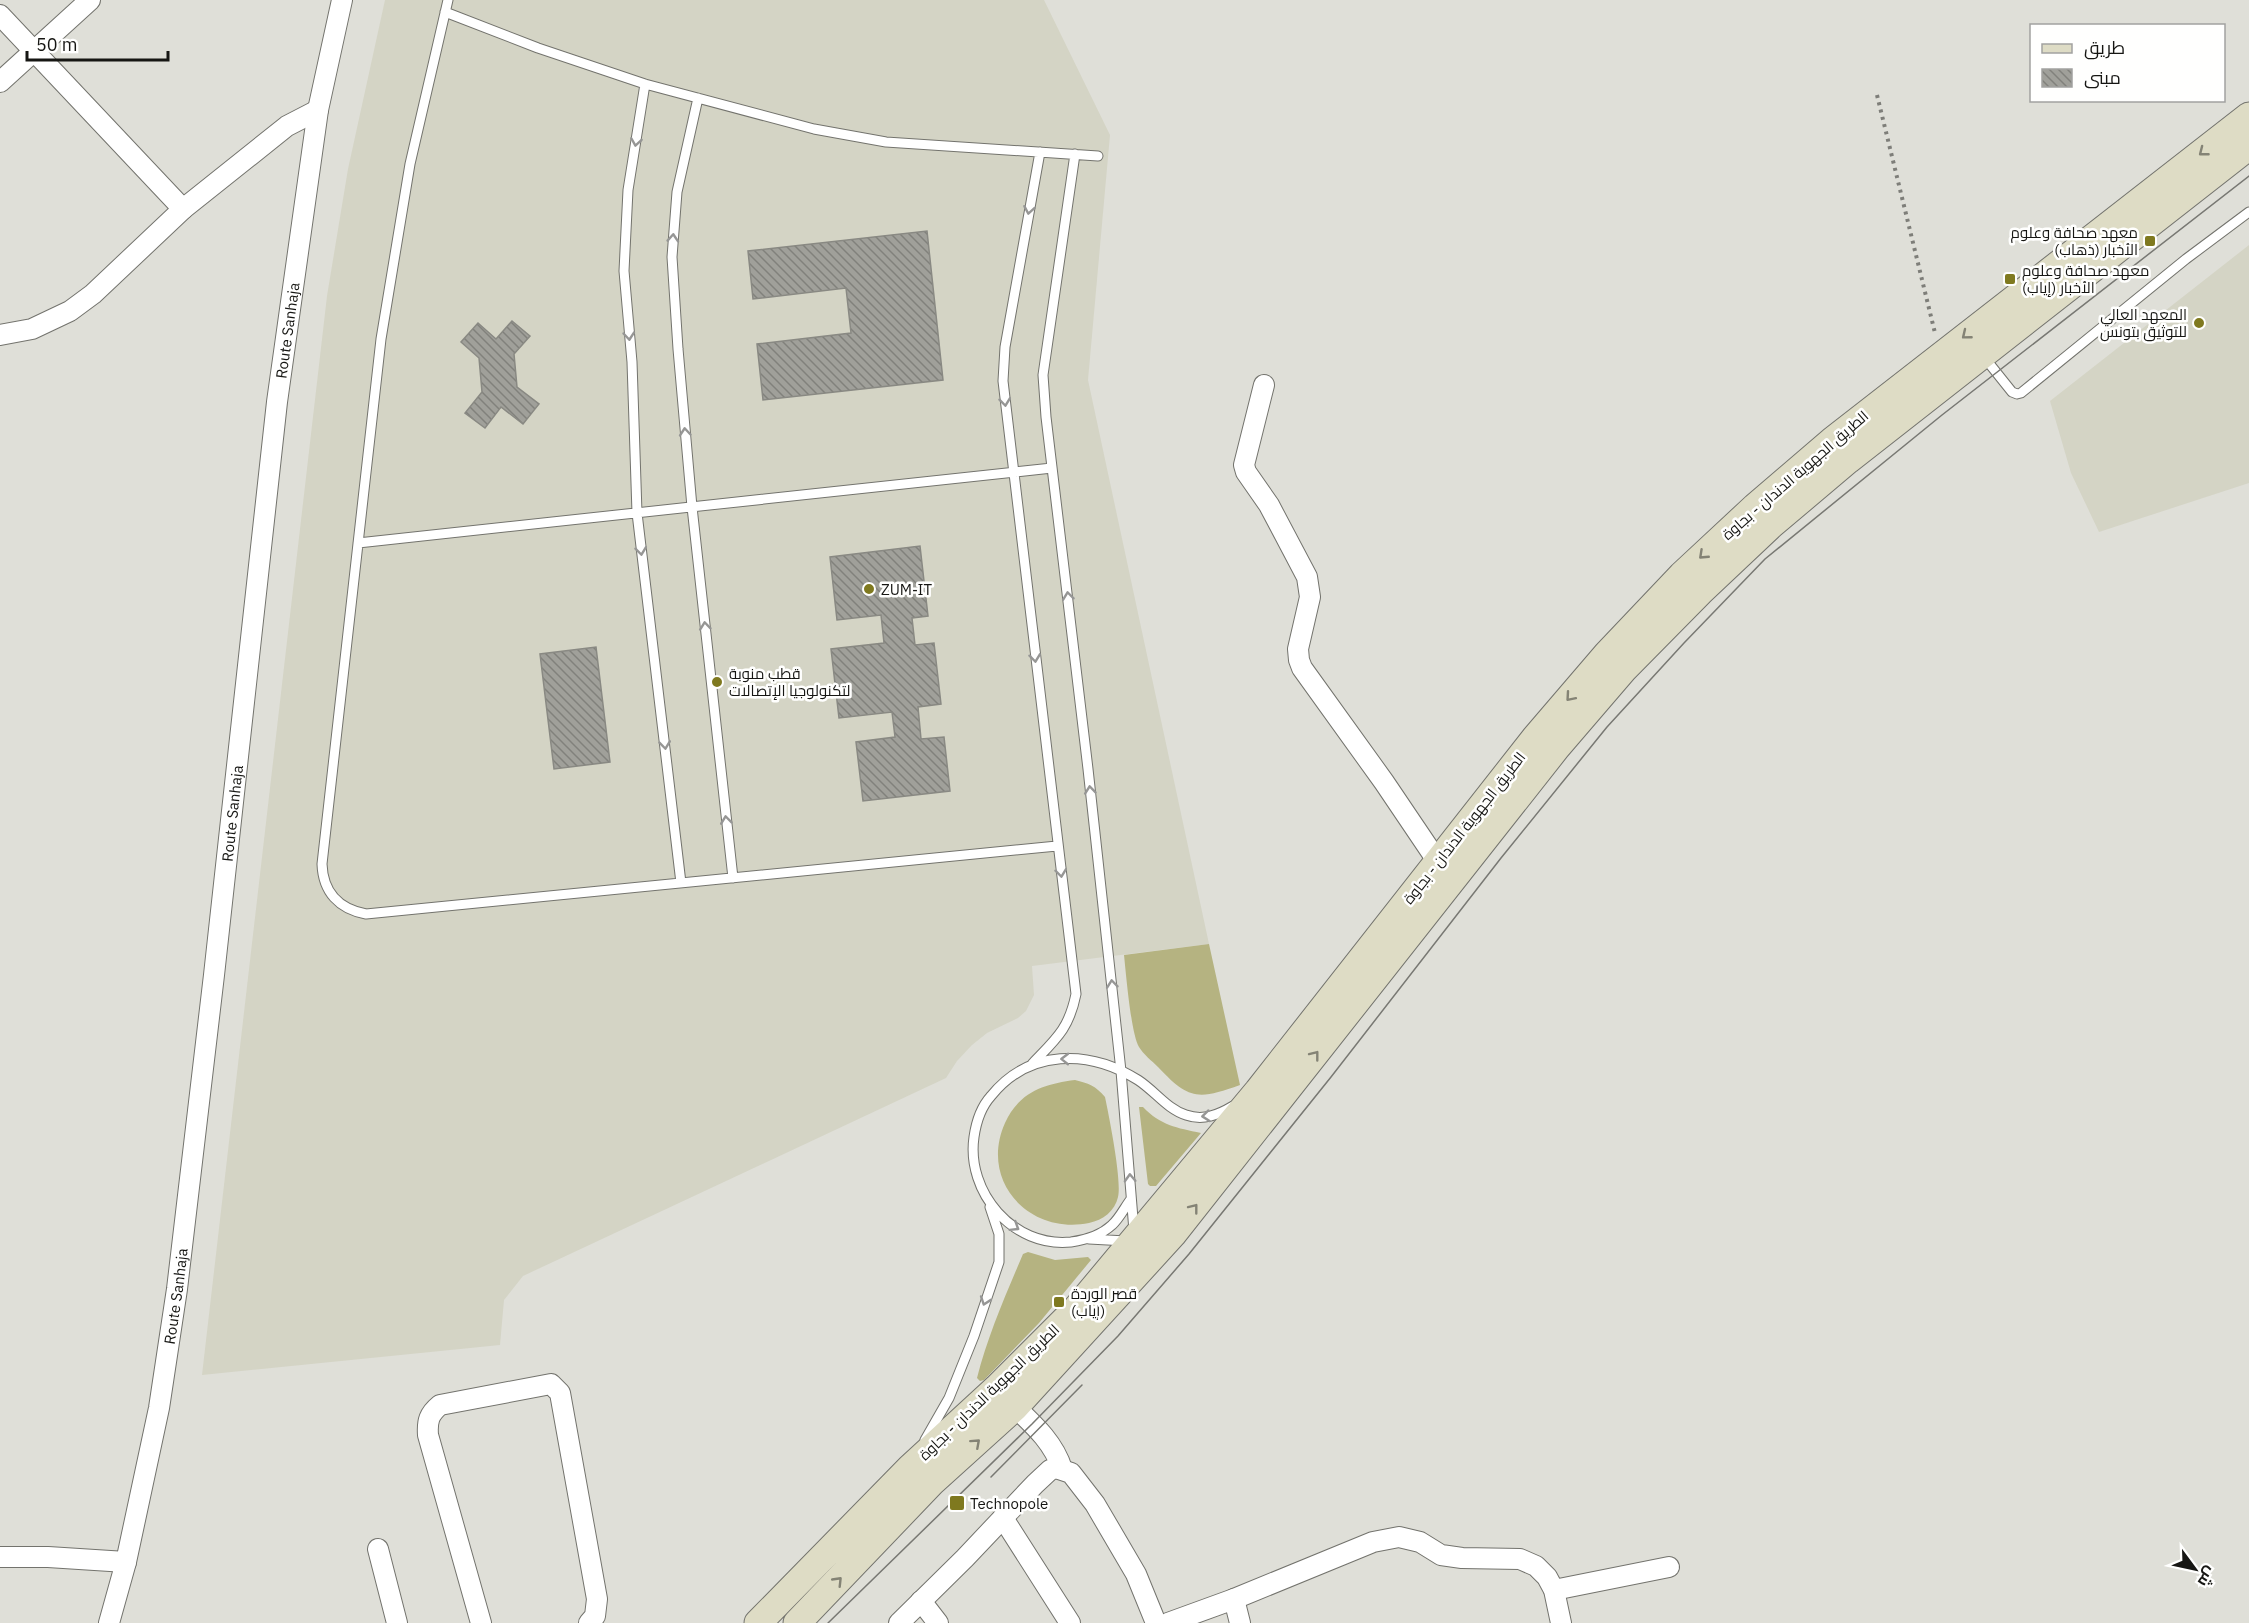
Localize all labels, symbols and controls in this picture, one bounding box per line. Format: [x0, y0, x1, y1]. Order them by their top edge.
scale bar [27, 24, 168, 62]
legend [2030, 24, 2225, 102]
text: 50 m [36, 33, 78, 56]
text: طريق [2084, 36, 2125, 60]
text: مبنى [2084, 66, 2121, 89]
one-way arrow [630, 137, 642, 146]
one-way arrow [2198, 144, 2209, 155]
one-way arrow [1023, 204, 1036, 214]
place label: معهد صحافة وعلوم الأخبار (ذهاب) [2011, 223, 2138, 259]
one-way arrow [667, 233, 680, 242]
marker: معهد صحافة وعلوم الأخبار (ذهاب) [2143, 234, 2157, 248]
place label: معهد صحافة وعلوم الأخبار (إياب) [2022, 261, 2149, 297]
marker: معهد صحافة وعلوم الأخبار (إياب) [2003, 272, 2017, 286]
street label: Route Sanhaja [271, 281, 303, 380]
place label: المعهد العالي للتوثيق بتونس [2100, 305, 2187, 342]
marker: المعهد العالي للتوثيق بتونس [2192, 316, 2206, 330]
one-way arrow [1961, 328, 1972, 339]
one-way arrow [622, 331, 635, 340]
one-way arrow [998, 398, 1011, 407]
street label: الطريق الجهوية الدندان - بجاوة [1718, 406, 1873, 545]
one-way arrow [679, 427, 692, 436]
one-way arrow [635, 547, 647, 556]
one-way arrow [1700, 548, 1710, 559]
place label: ZUM-IT [881, 580, 932, 599]
marker: ZUM-IT [862, 582, 876, 596]
one-way arrow [1062, 592, 1074, 601]
one-way arrow [699, 621, 712, 631]
one-way arrow [1029, 654, 1041, 663]
place label: قطب منوبة لتكنولوجيا الإتصالات [729, 664, 850, 700]
marker: قطب منوبة لتكنولوجيا الإتصالات [710, 675, 724, 689]
one-way arrow [1566, 690, 1577, 701]
one-way arrow [658, 740, 670, 749]
street label: الطريق الجهوية الدندان - بجاوة [1399, 748, 1530, 908]
street label: Route Sanhaja [217, 764, 247, 863]
one-way arrow [1085, 786, 1097, 795]
one-way arrow [721, 815, 733, 824]
one-way arrow [1054, 868, 1066, 877]
one-way arrow [1106, 979, 1118, 988]
one-way arrow [1307, 1050, 1318, 1061]
one-way arrow [1060, 1053, 1069, 1065]
one-way arrow [1201, 1109, 1211, 1122]
one-way arrow [1123, 1174, 1136, 1183]
one-way arrow [1186, 1204, 1197, 1215]
one-way arrow [1009, 1220, 1020, 1231]
street label: Route Sanhaja [159, 1247, 191, 1345]
place label: قصر الوردة (إياب) [1071, 1284, 1137, 1320]
one-way arrow [980, 1295, 993, 1306]
marker: قصر الوردة (إياب) [1052, 1295, 1066, 1309]
street label: الطريق الجهوية الدندان - بجاوة [915, 1320, 1064, 1465]
one-way arrow [969, 1439, 979, 1450]
marker: Technopole [948, 1494, 966, 1512]
place label: Technopole [970, 1494, 1048, 1513]
north arrow [2165, 1539, 2225, 1599]
text: ش [2194, 1563, 2222, 1591]
one-way arrow [831, 1577, 842, 1587]

